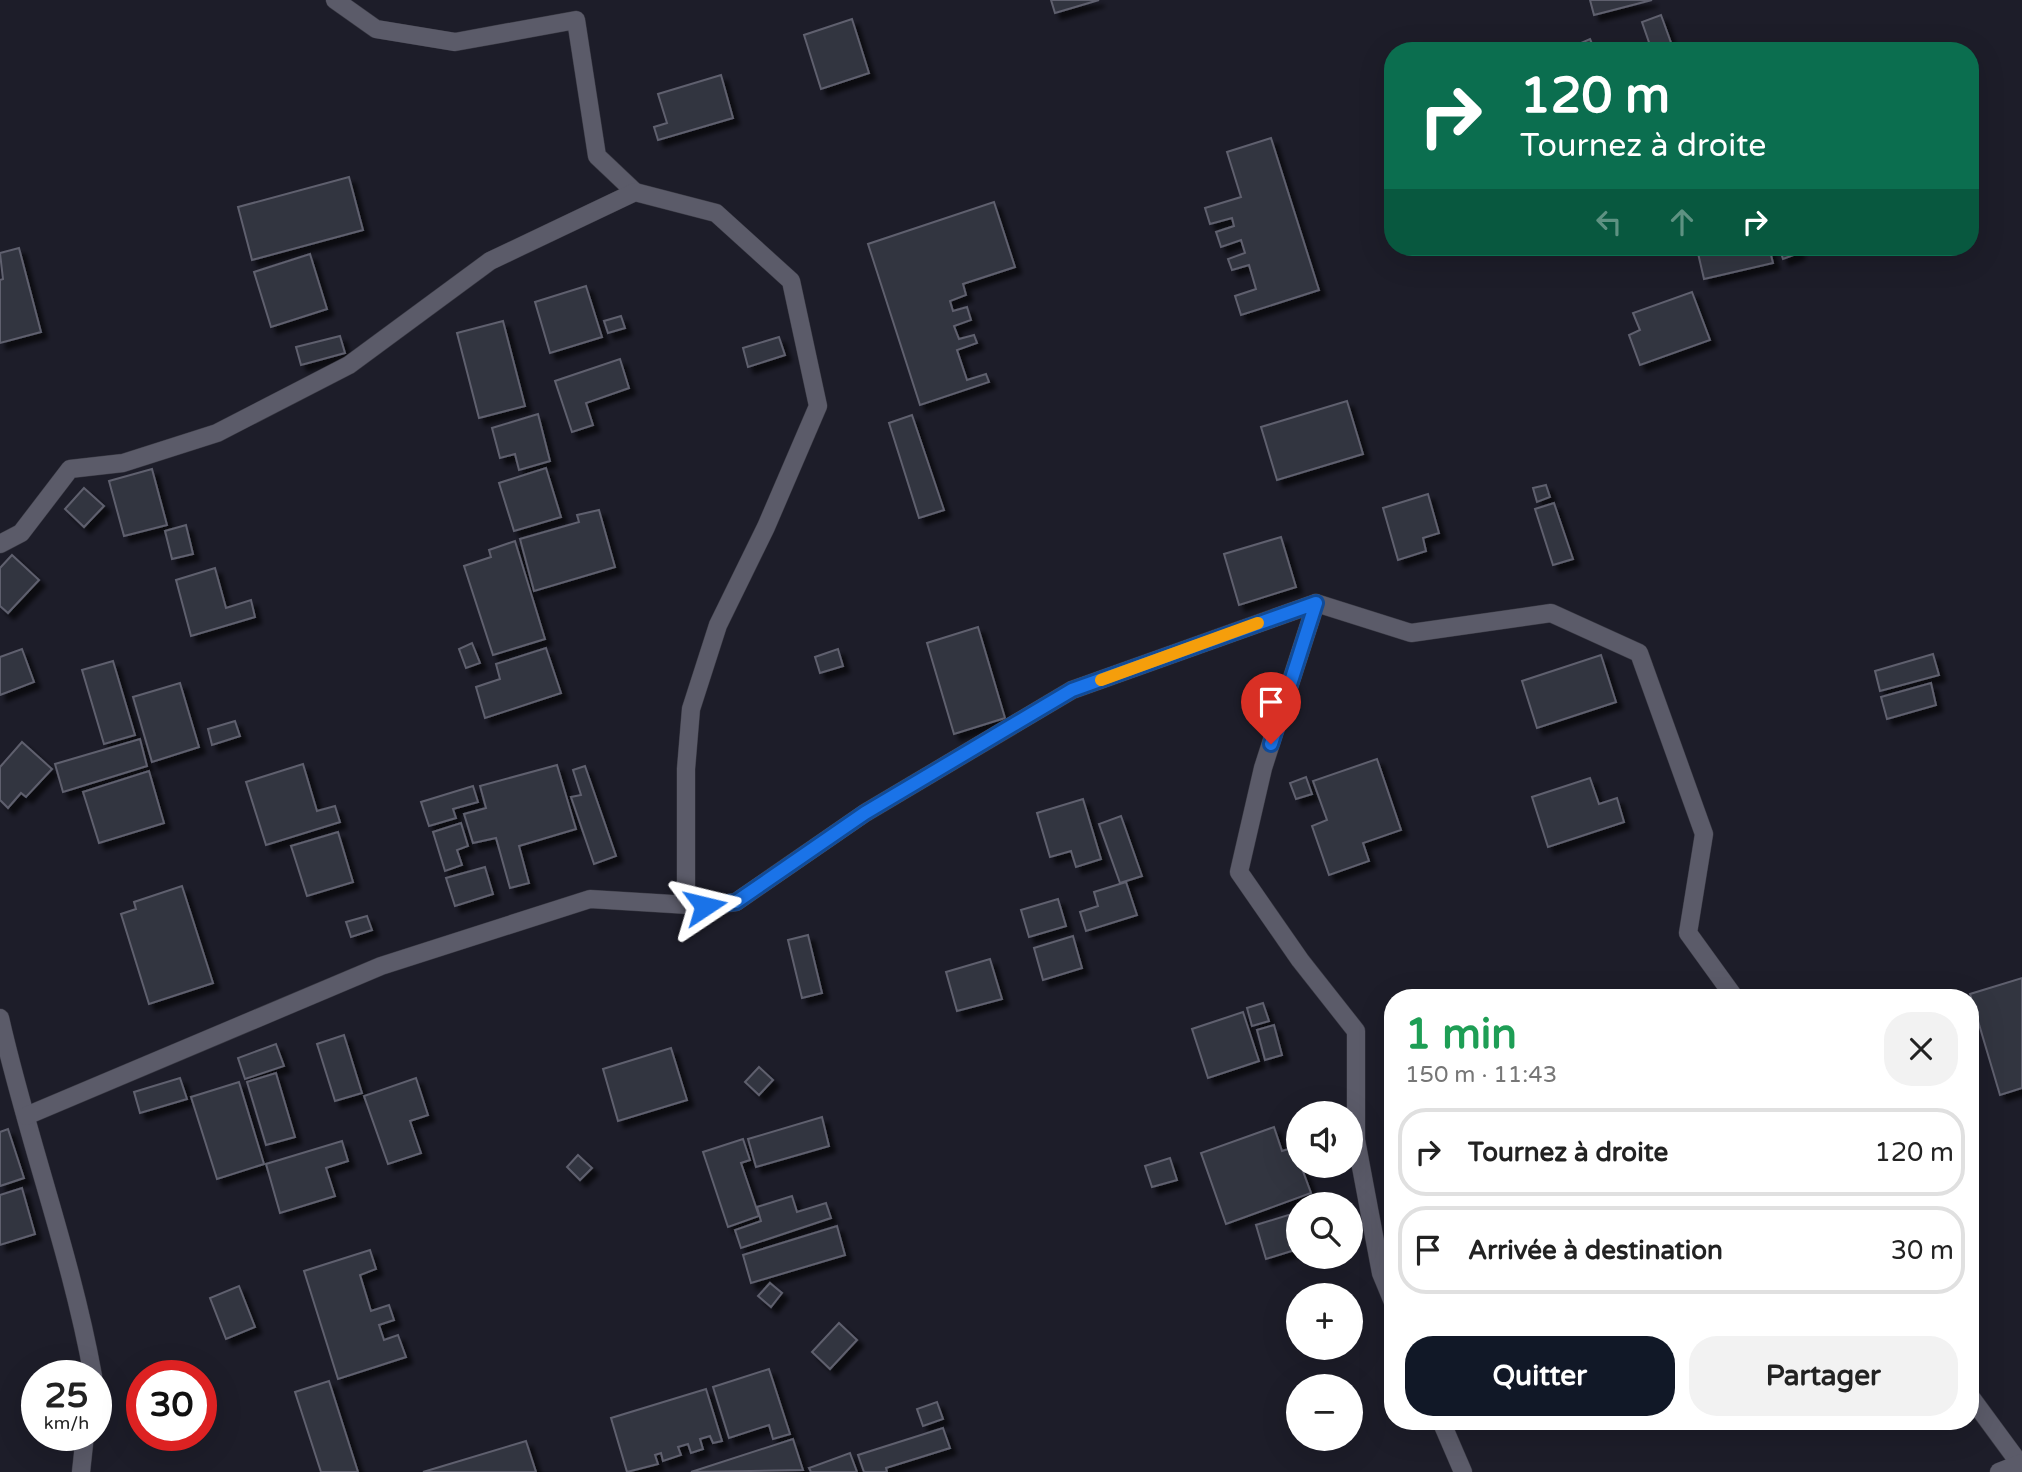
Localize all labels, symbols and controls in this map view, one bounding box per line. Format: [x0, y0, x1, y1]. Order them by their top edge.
text: 120 m [1520, 67, 1670, 126]
icon: right [1405, 70, 1496, 161]
text: Tournez à droite [1520, 127, 1766, 165]
icon: left [1590, 203, 1628, 241]
icon: ahead [1663, 203, 1701, 241]
icon: right [1736, 203, 1774, 241]
pin [1241, 672, 1301, 744]
icon: arrive [1252, 683, 1290, 721]
position arrow [668, 869, 742, 943]
text: 1 min [1405, 1009, 1517, 1060]
button: close [1884, 1012, 1958, 1086]
text: 150 m · 11:43 [1405, 1061, 1557, 1089]
map controls [1286, 1101, 1363, 1451]
button: sound [1286, 1101, 1363, 1178]
icon: right [1409, 1133, 1447, 1171]
text: Tournez à droite [1468, 1137, 1668, 1168]
text: 120 m [1874, 1137, 1954, 1168]
button: search [1286, 1192, 1363, 1269]
icon: arrive [1409, 1231, 1447, 1269]
text: Arrivée à destination [1468, 1235, 1723, 1266]
text: 30 m [1891, 1235, 1954, 1266]
button: + [1286, 1283, 1363, 1360]
button: Quitter [1405, 1336, 1675, 1416]
button: Partager [1689, 1336, 1958, 1416]
speed limit sign: 30 [126, 1360, 217, 1451]
button: − [1286, 1374, 1363, 1451]
text: 25 [45, 1375, 88, 1417]
text: km/h [44, 1412, 89, 1434]

